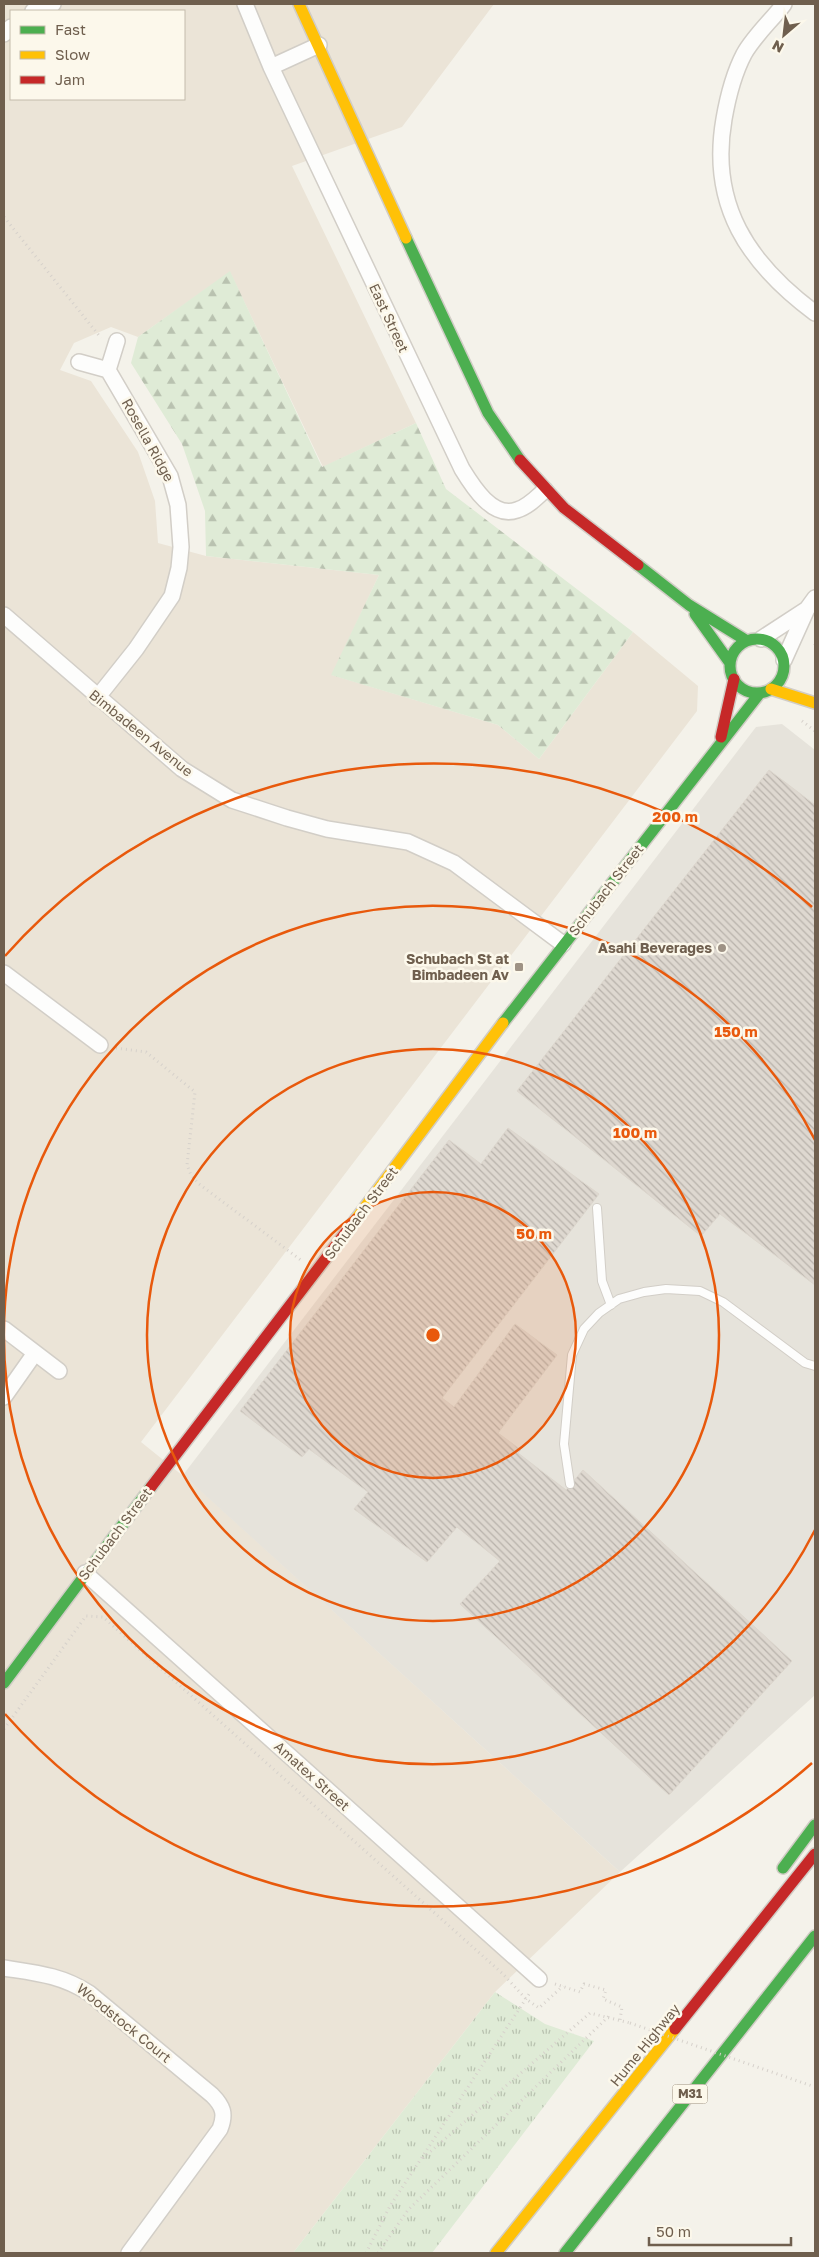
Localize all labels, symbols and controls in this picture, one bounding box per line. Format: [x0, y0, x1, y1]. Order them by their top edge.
legend [10, 10, 185, 100]
north arrow [759, 10, 809, 60]
text: Fast [55, 20, 86, 38]
text: N [769, 37, 786, 57]
text: Slow [55, 45, 90, 63]
text: Jam [55, 70, 85, 88]
street label: East Street [366, 281, 413, 355]
street label: Rosella Ridge [119, 395, 178, 484]
street label: Bimbadeen Avenue [86, 686, 197, 780]
text: 200 m [652, 807, 698, 825]
street label: Schubach Street [565, 841, 647, 939]
place label: Asahi Beverages [598, 939, 712, 956]
marker: Asahi Beverages [716, 942, 728, 954]
place label: Schubach St at Bimbadeen Av [406, 950, 510, 983]
marker: Schubach St at Bimbadeen Av [513, 961, 525, 973]
text: 150 m [714, 1022, 758, 1040]
text: 100 m [613, 1123, 657, 1141]
street label: Schubach Street [320, 1163, 401, 1262]
text: 50 m [516, 1224, 552, 1242]
centre of rings [424, 1326, 442, 1344]
street label: Schubach Street [74, 1484, 155, 1583]
street label: Amatex Street [271, 1737, 354, 1814]
street label: Woodstock Court [74, 1979, 175, 2066]
street label: Hume Highway [606, 2000, 683, 2089]
road number: M31 [672, 2084, 708, 2104]
scale bar [649, 2214, 792, 2246]
text: 50 m [656, 2222, 691, 2240]

